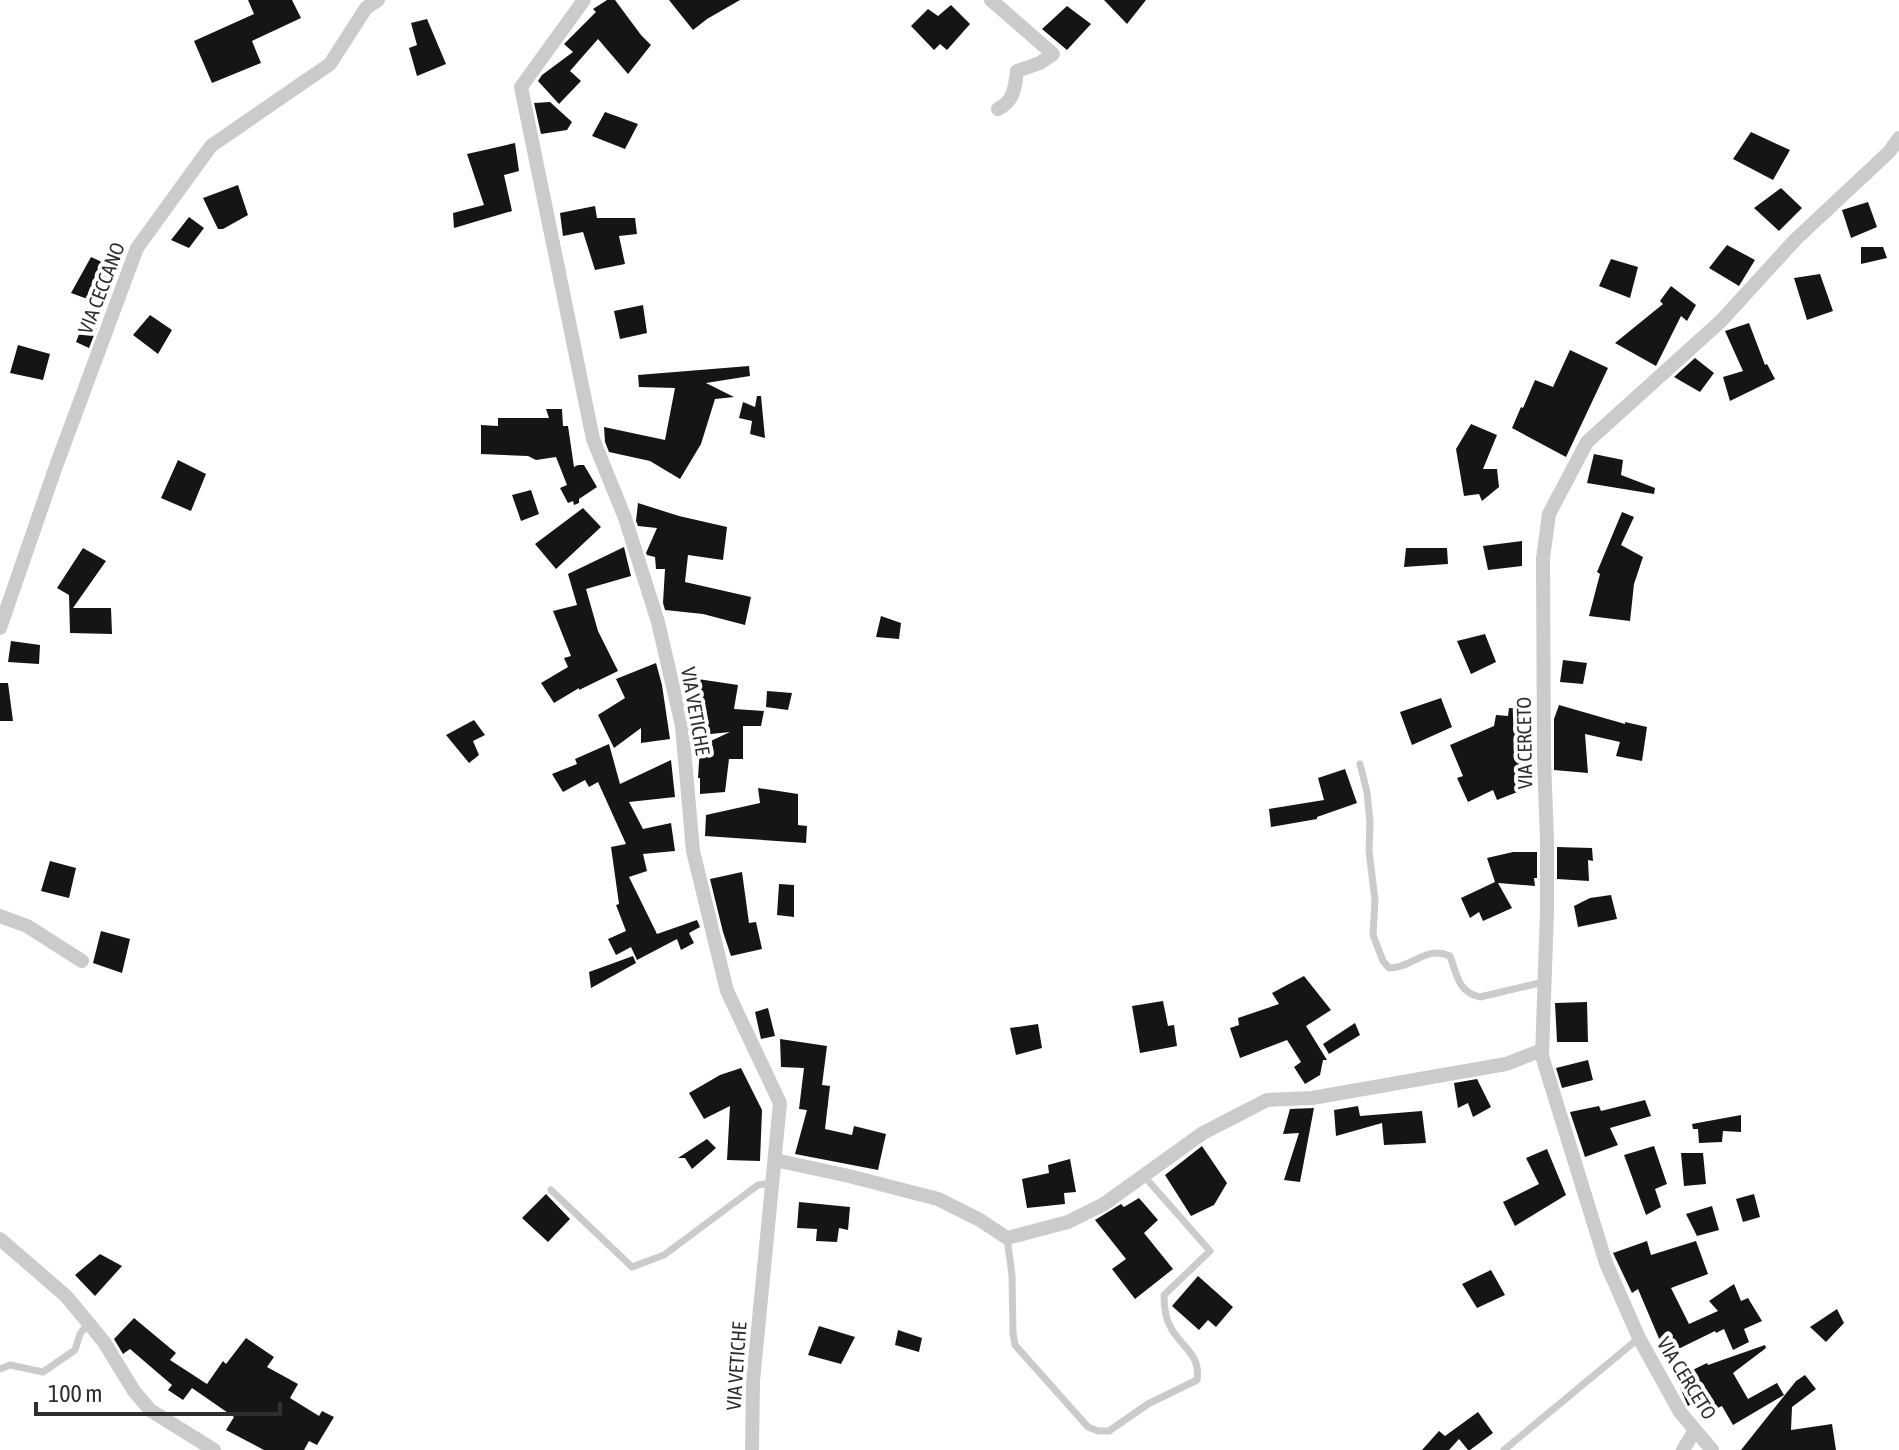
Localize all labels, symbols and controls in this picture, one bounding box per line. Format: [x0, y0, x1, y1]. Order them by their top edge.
street label: VIA CECCANO [73, 239, 129, 337]
street label: VIA VETICHE [677, 665, 715, 757]
street label: VIA CERCETO [1512, 697, 1536, 789]
street label: VIA VETICHE [721, 1320, 751, 1411]
street label: VIA CERCETO [1653, 1333, 1721, 1423]
scale bar [36, 1366, 280, 1416]
text: 100 m [48, 1380, 102, 1407]

